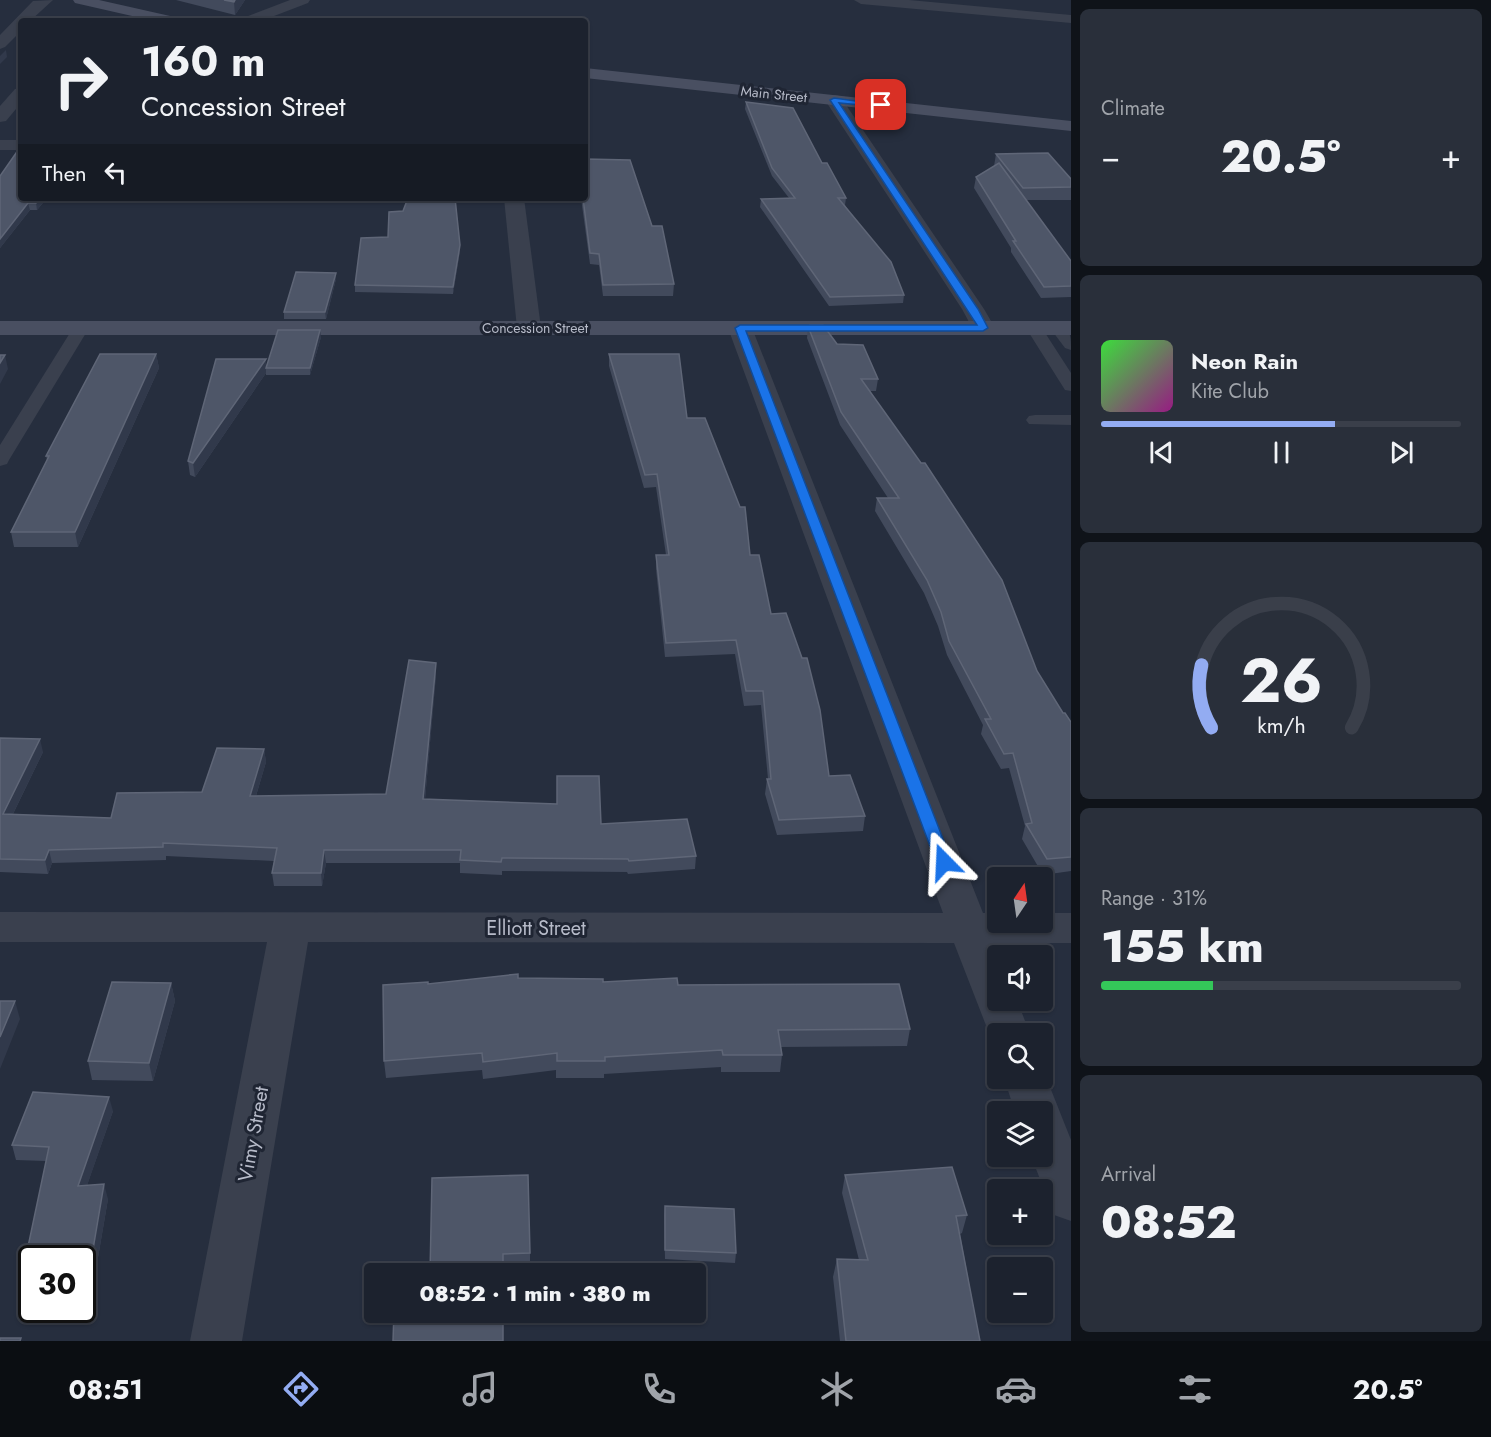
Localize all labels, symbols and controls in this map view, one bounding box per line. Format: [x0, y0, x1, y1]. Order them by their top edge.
text: 160 m [141, 31, 265, 92]
icon: right [42, 42, 120, 120]
pin [855, 79, 906, 130]
street label: Main Street [740, 81, 809, 107]
text: Concession Street [141, 87, 345, 126]
icon: arrive [864, 88, 897, 121]
text: Climate [1101, 94, 1165, 123]
text: 20.5° [1221, 124, 1341, 189]
text: − [1101, 133, 1120, 180]
text: + [1441, 133, 1461, 180]
icon: left [99, 156, 132, 189]
text: Then [42, 157, 87, 189]
street label: Concession Street [482, 318, 589, 338]
text: Neon Rain [1191, 345, 1298, 377]
text: Kite Club [1191, 377, 1269, 406]
icon: previous [1145, 436, 1178, 469]
icon: pause [1265, 436, 1298, 469]
icon: next [1385, 436, 1418, 469]
text: 26 [1240, 635, 1322, 725]
text: km/h [1257, 710, 1305, 741]
position arrow [912, 830, 976, 894]
north arrow [987, 867, 1053, 933]
map controls [987, 867, 1053, 1323]
text: Range · 31% [1101, 884, 1207, 913]
street label: Elliott Street [486, 914, 586, 943]
text: 155 km [1101, 914, 1264, 979]
button: sound [987, 945, 1053, 1011]
button: search [987, 1023, 1053, 1089]
street label: Vimy Street [231, 1084, 276, 1184]
button: layers [987, 1101, 1053, 1167]
text: Arrival [1101, 1160, 1156, 1189]
button: + [987, 1179, 1053, 1245]
text: 08:52 [1101, 1190, 1237, 1255]
speed limit sign: 30 [18, 1245, 96, 1323]
button: − [987, 1257, 1053, 1323]
text: 08:52 · 1 min · 380 m [419, 1277, 651, 1309]
icon: directions [280, 1368, 322, 1410]
icon: music [459, 1368, 501, 1410]
icon: phone [638, 1368, 680, 1410]
icon: climate [816, 1368, 858, 1410]
icon: car [995, 1368, 1037, 1410]
icon: filters [1174, 1368, 1216, 1410]
text: 08:51 [68, 1370, 143, 1409]
text: 20.5° [1353, 1370, 1423, 1409]

